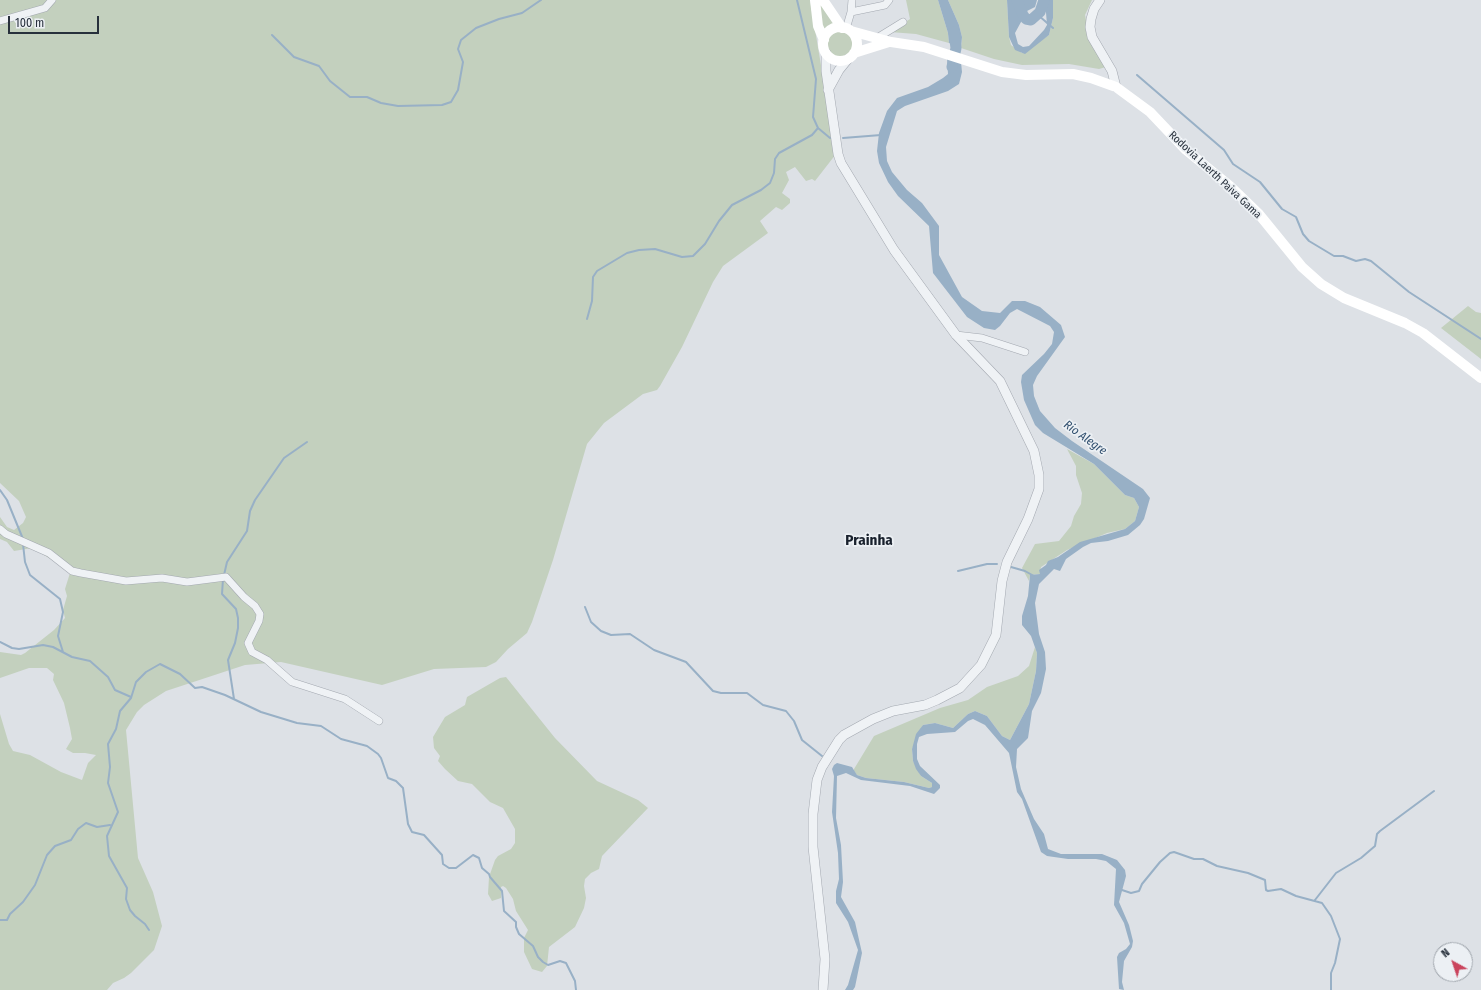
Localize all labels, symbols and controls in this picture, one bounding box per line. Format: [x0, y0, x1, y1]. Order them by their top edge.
scale bar [10, 8, 101, 34]
text: 100 m [15, 16, 44, 30]
street label: Rodovia Laerth Paiva Gama [1166, 129, 1264, 221]
water label: Rio Alegre [1061, 418, 1109, 458]
district label: Prainha [845, 532, 893, 550]
north arrow [1433, 942, 1473, 982]
text: N [1439, 946, 1452, 960]

